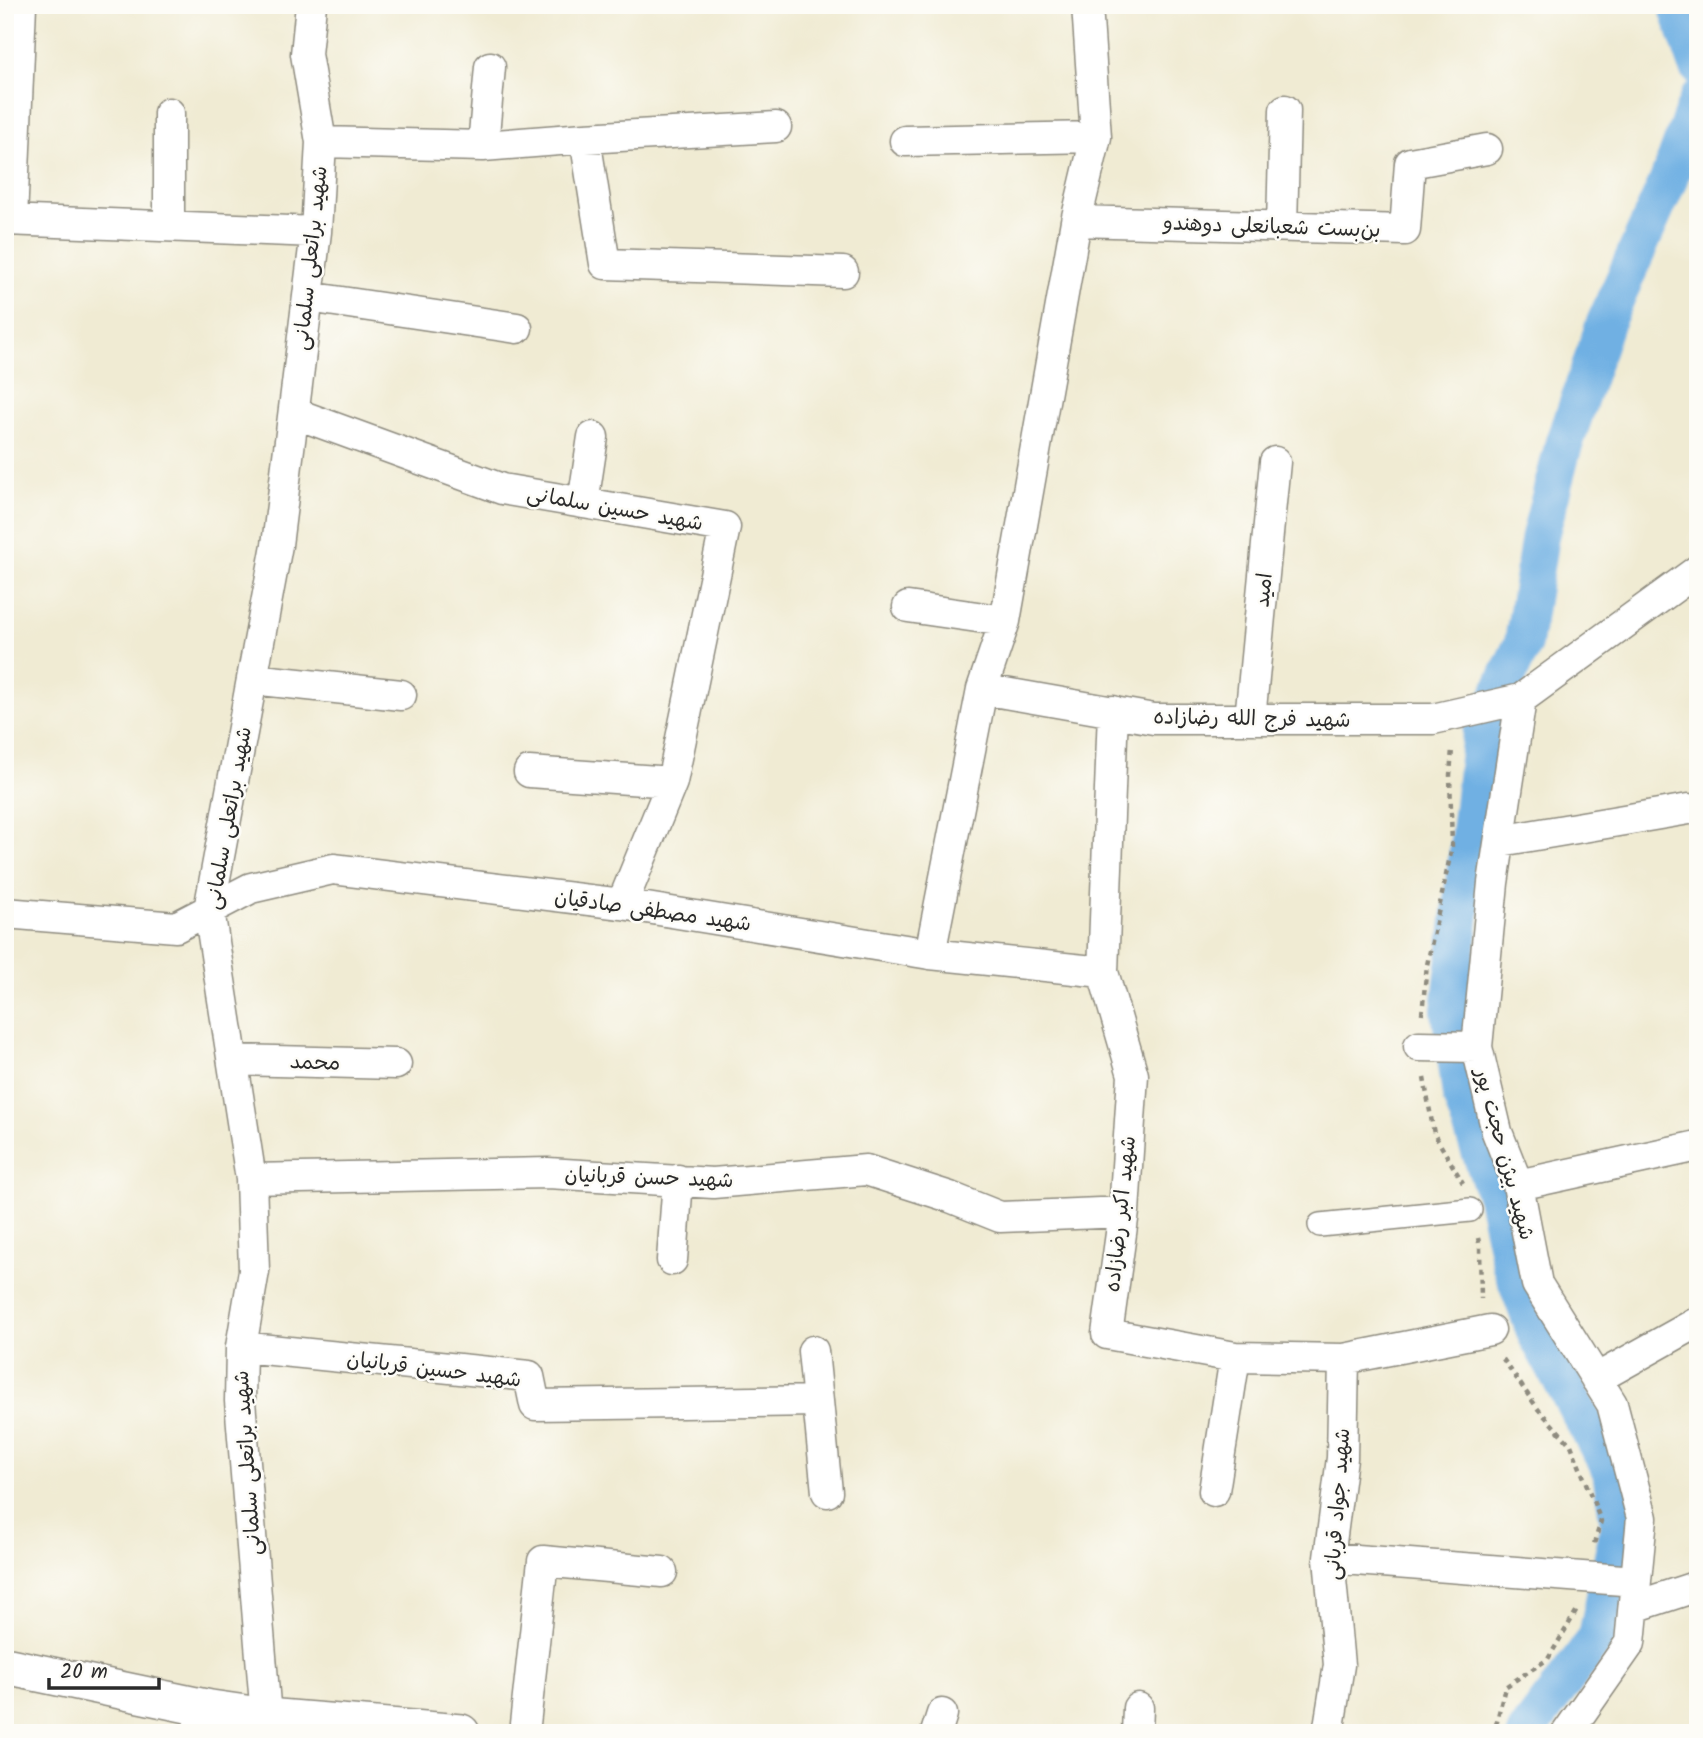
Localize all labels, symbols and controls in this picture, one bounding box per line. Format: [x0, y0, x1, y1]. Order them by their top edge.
street label: شهید براتعلی سلمانی [285, 164, 338, 352]
street label: بن‌بست شعبانعلی دوهندو [1162, 207, 1381, 248]
street label: شهید حسین سلمانی [524, 478, 705, 541]
street label: امید [1246, 571, 1283, 609]
street label: شهید فرج الله رضازاده [1153, 701, 1351, 738]
street label: شهید براتعلی سلمانی [197, 724, 262, 912]
street label: شهید مصطفی صادقیان [552, 881, 753, 942]
street label: محمد [289, 1046, 341, 1081]
street label: شهید بیژن حجت پور [1464, 1063, 1542, 1244]
street label: شهید اکبر رضازاده [1097, 1134, 1146, 1294]
street label: شهید حسن قربانیان [564, 1159, 734, 1198]
street label: شهید حسین قربانیان [345, 1343, 523, 1398]
street label: شهید براتعلی سلمانی [226, 1369, 271, 1557]
street label: شهید جواد قربانی [1317, 1427, 1360, 1581]
scale bar [49, 1647, 159, 1691]
text: 20 m [60, 1656, 108, 1689]

